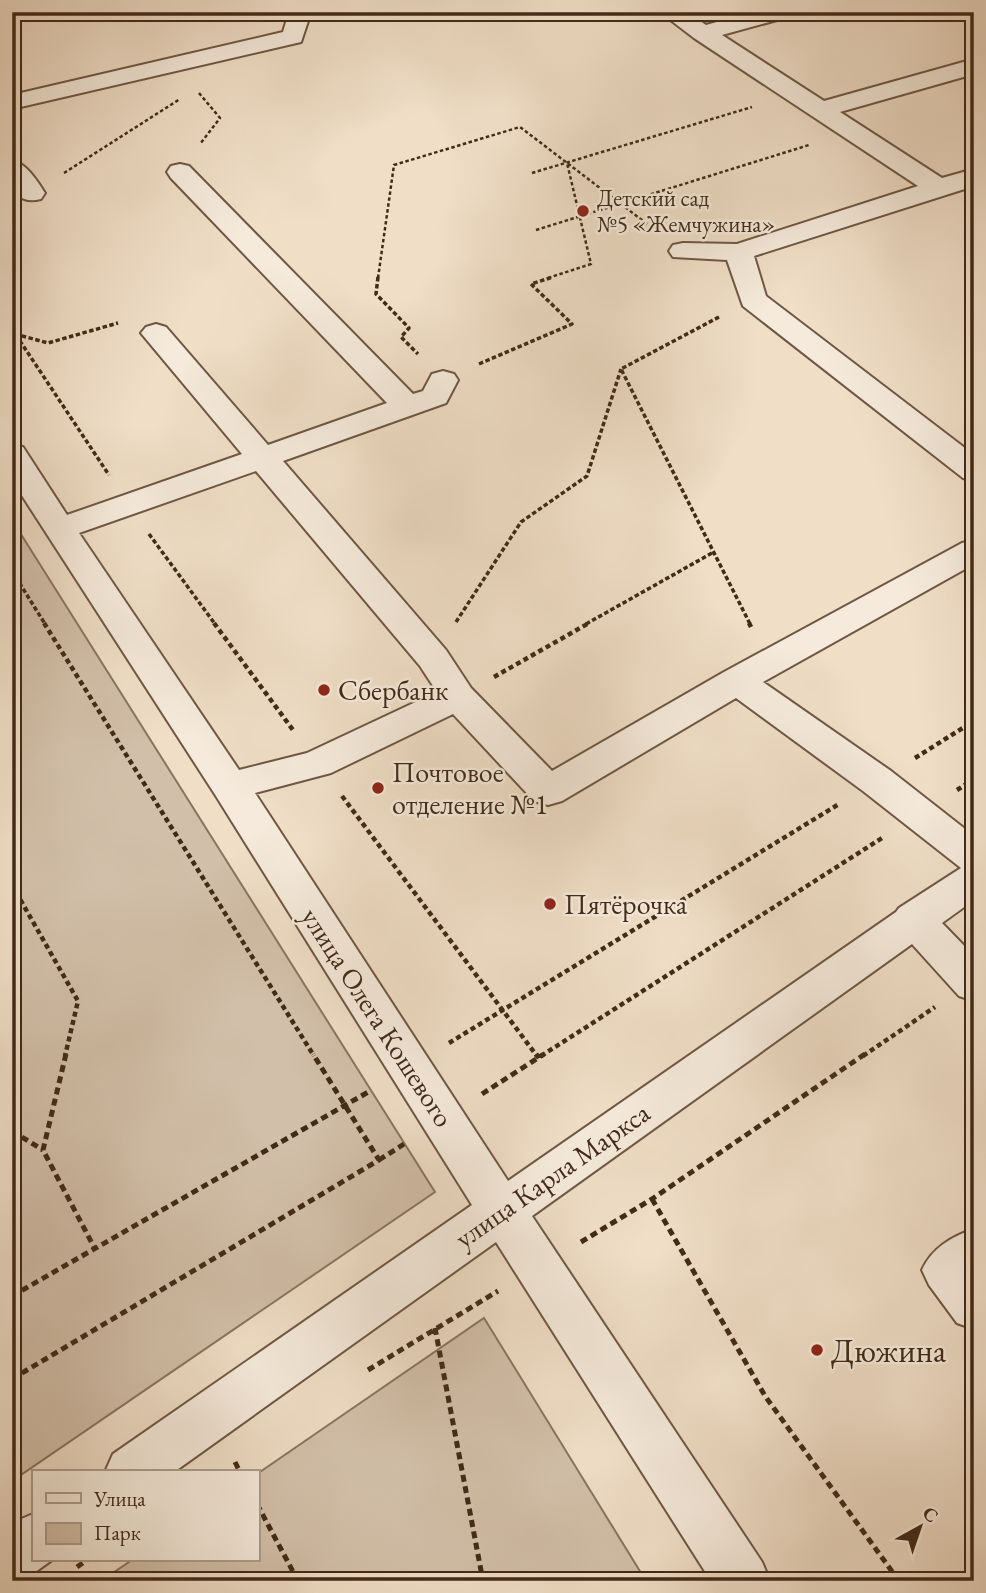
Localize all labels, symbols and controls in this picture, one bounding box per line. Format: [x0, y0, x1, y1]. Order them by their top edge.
place label: Детский сад №5 «Жемчужина» [597, 183, 775, 239]
marker: Детский сад №5 «Жемчужина» [575, 203, 591, 219]
place label: Сбербанк [338, 672, 448, 708]
marker: Сбербанк [316, 682, 332, 698]
place label: Почтовое отделение №1 [392, 754, 548, 822]
marker: Почтовое отделение №1 [370, 780, 386, 796]
place label: Пятёрочка [564, 886, 688, 922]
marker: Пятёрочка [542, 896, 558, 912]
street label: улица Олега Кошевого [294, 901, 462, 1133]
street label: улица Карла Маркса [447, 1094, 657, 1256]
place label: Дюжина [831, 1329, 947, 1372]
marker: Дюжина [809, 1342, 825, 1358]
legend [32, 1470, 259, 1562]
text: Улица [93, 1485, 146, 1512]
north arrow [884, 1492, 954, 1562]
text: С [917, 1500, 944, 1528]
text: Парк [94, 1519, 141, 1546]

